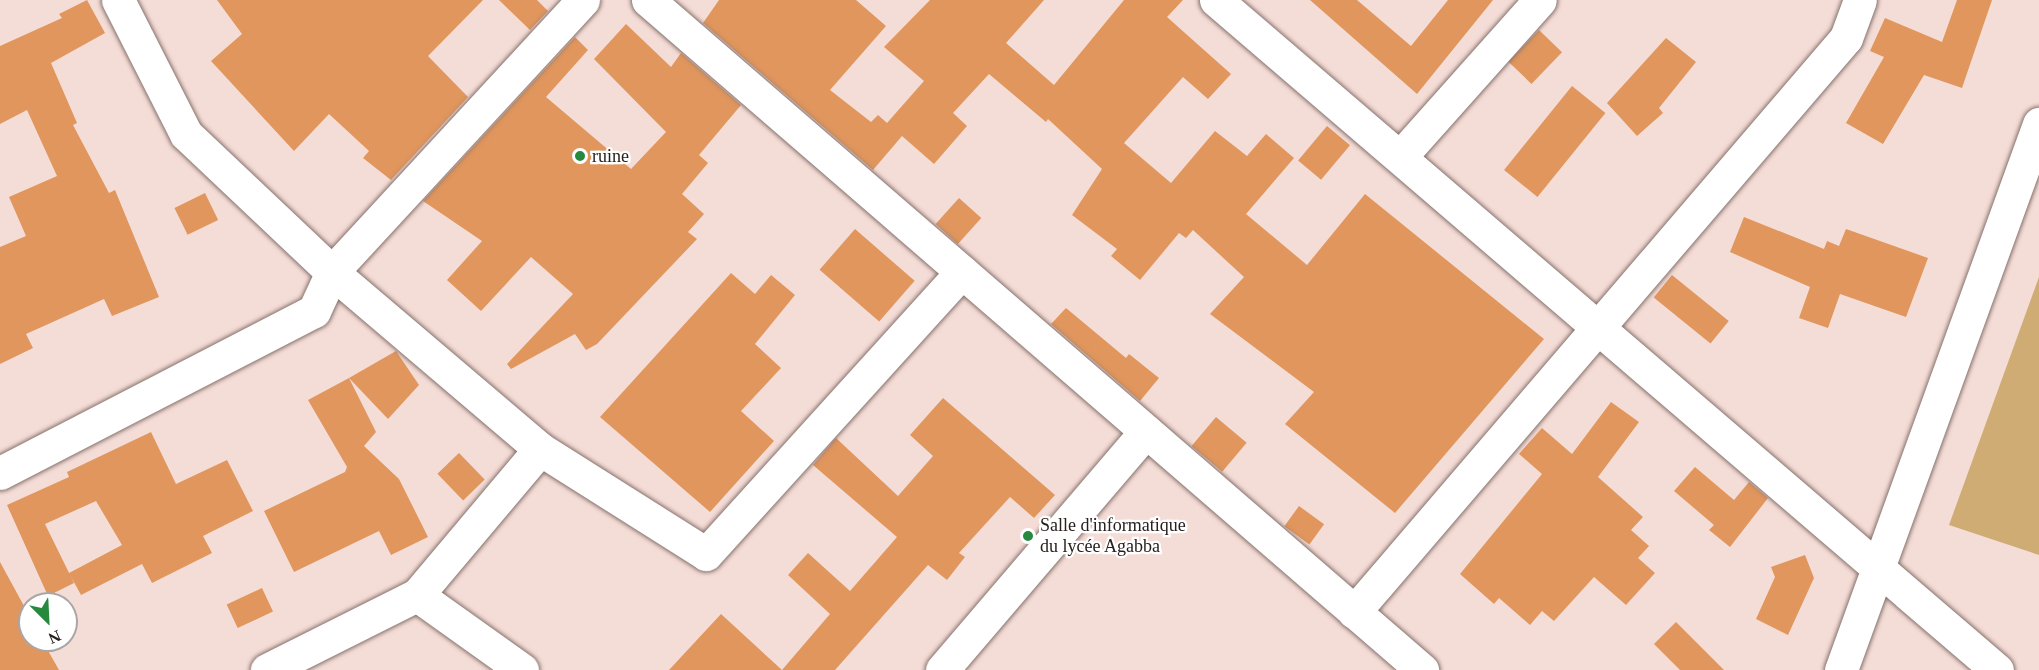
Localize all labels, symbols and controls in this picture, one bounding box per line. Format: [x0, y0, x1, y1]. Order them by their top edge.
place label: ruine [592, 145, 629, 167]
marker: ruine [573, 149, 587, 163]
place label: Salle d'informatique du lycée Agabba [1040, 515, 1186, 558]
marker: Salle d'informatique du lycée Agabba [1021, 529, 1035, 543]
north arrow [18, 592, 78, 652]
text: N [46, 627, 63, 647]

